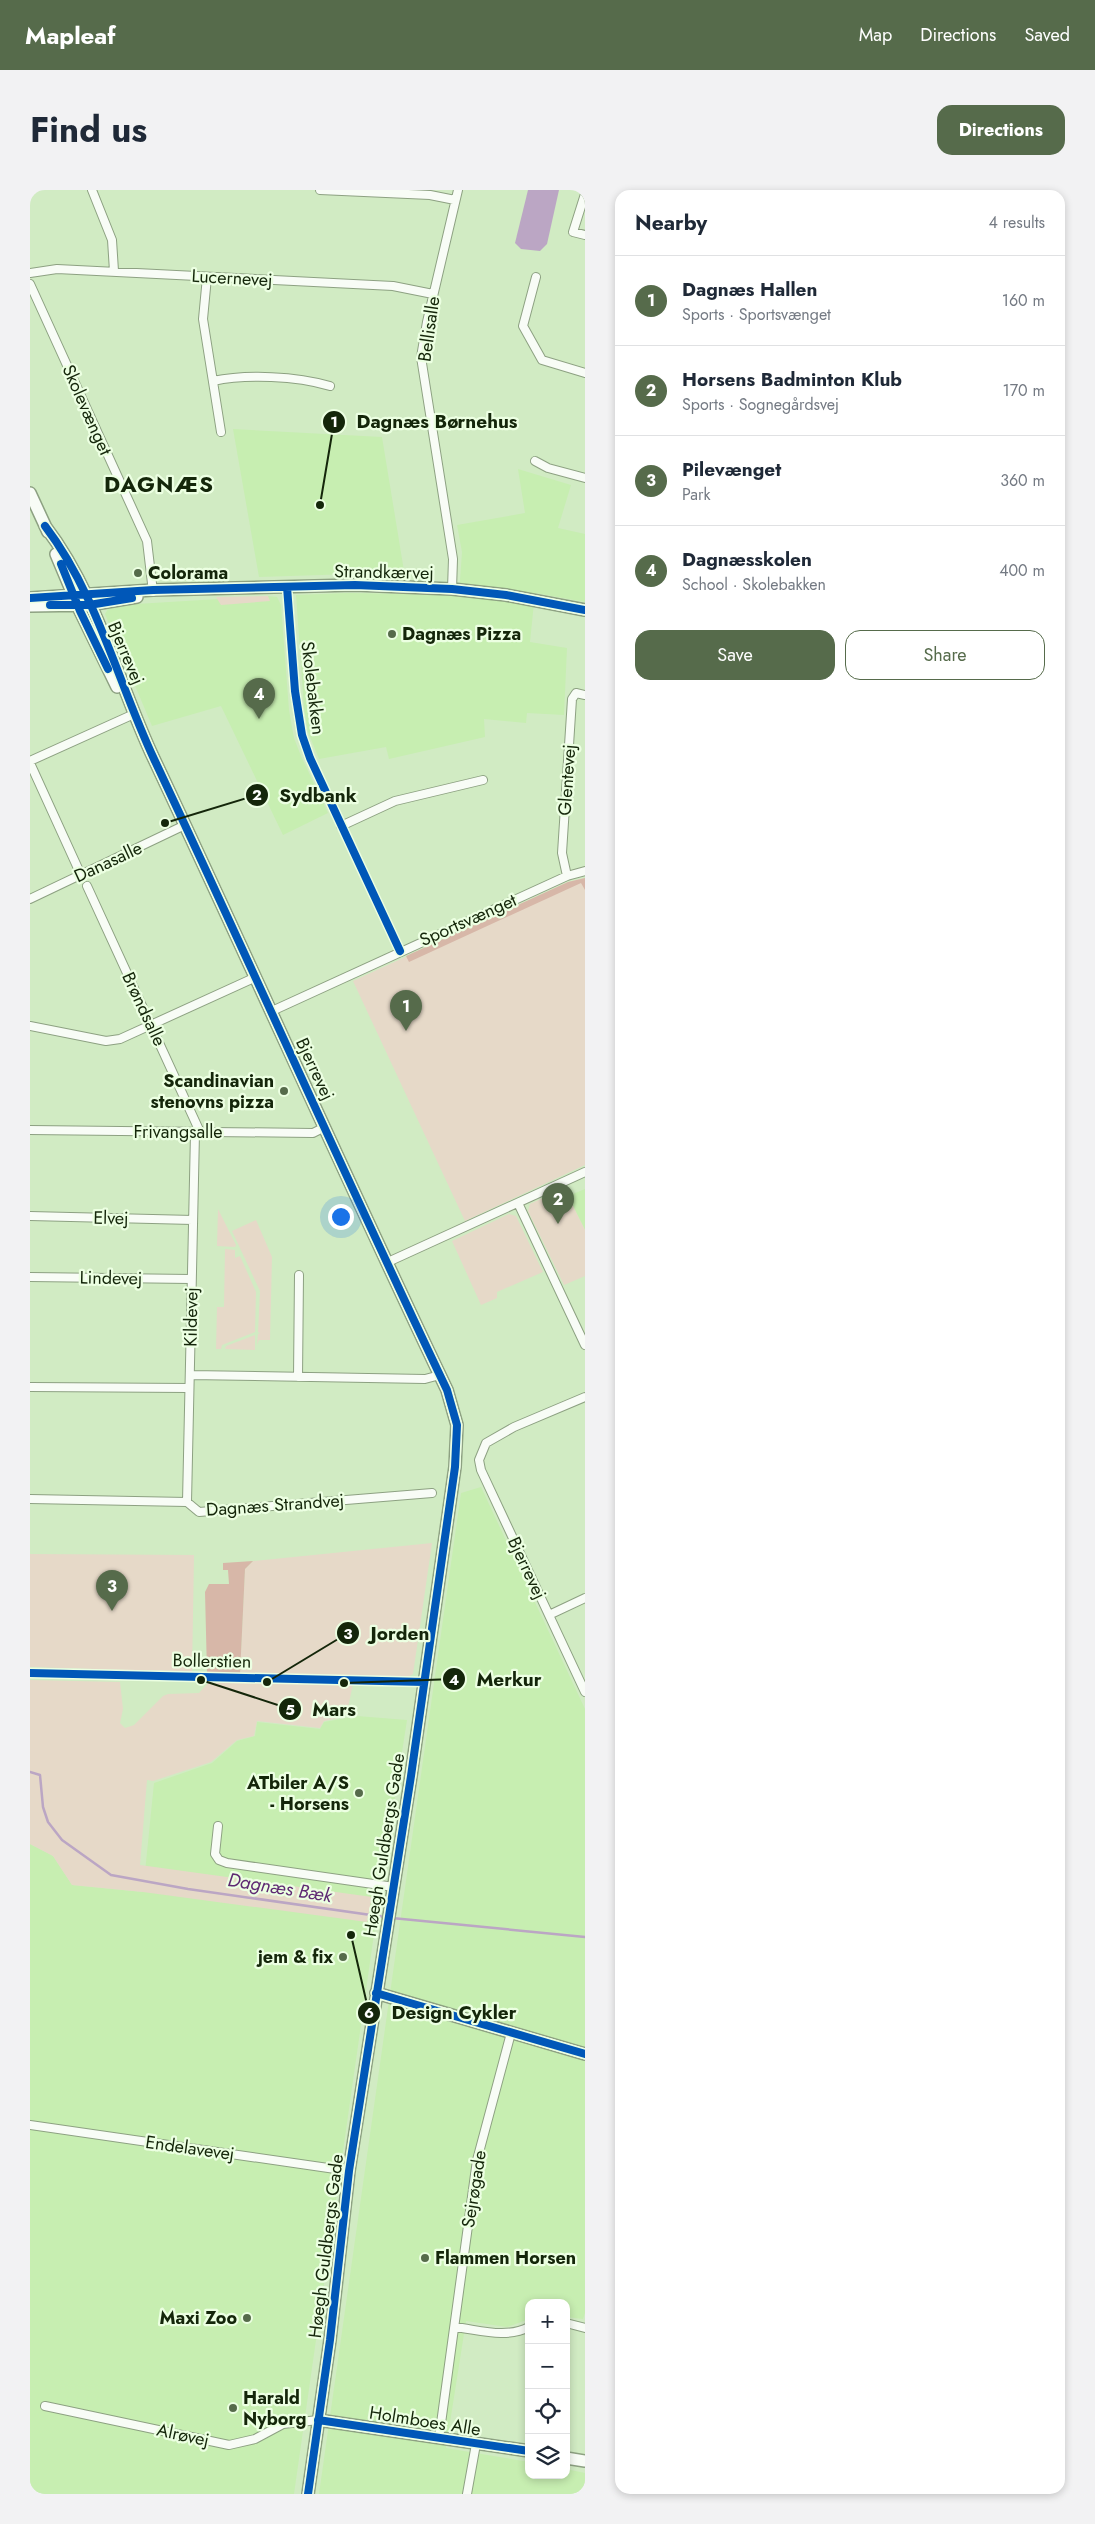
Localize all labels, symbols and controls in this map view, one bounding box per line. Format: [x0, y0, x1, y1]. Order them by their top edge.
text: Mapleaf [25, 18, 116, 53]
text: Map [859, 22, 892, 48]
text: Directions [920, 22, 996, 48]
text: Saved [1024, 22, 1070, 48]
text: Find us [30, 105, 147, 155]
button: Directions [937, 105, 1065, 155]
text: Nearby [635, 208, 707, 238]
text: 4 results [989, 211, 1045, 234]
street label: Lucernevej [191, 263, 273, 293]
text: Dagnæs Hallen [682, 276, 817, 303]
text: 1 [647, 289, 655, 312]
text: 160 m [1002, 289, 1045, 312]
street label: Bellisalle [412, 295, 446, 363]
text: Sports · Sportsvænget [682, 303, 831, 326]
street label: Skolevænget [55, 361, 119, 460]
text: Horsens Badminton Klub [682, 366, 902, 393]
text: 2 [646, 379, 656, 402]
text: 170 m [1003, 379, 1045, 402]
text: Sports · Sognegårdsvej [682, 393, 839, 416]
callout: Dagnæs Børnehus [321, 405, 527, 439]
text: Dagnæs Børnehus [356, 408, 518, 435]
text: 1 [330, 411, 338, 433]
text: Pilevænget [682, 456, 781, 483]
district label: DAGNÆS [104, 468, 214, 500]
text: 3 [646, 469, 656, 492]
text: 360 m [1000, 469, 1045, 492]
text: Park [682, 483, 711, 506]
text: Dagnæsskolen [682, 546, 812, 573]
street label: Strandkærvej [334, 558, 434, 586]
text: 4 [645, 559, 657, 582]
text: 400 m [999, 559, 1045, 582]
place label: Colorama [148, 560, 228, 586]
marker: Colorama [132, 567, 144, 579]
text: School · Skolebakken [682, 573, 826, 596]
street label: Bjerrevej [101, 617, 151, 689]
place label: Dagnæs Pizza [402, 621, 521, 647]
marker: Dagnæs Pizza [386, 628, 398, 640]
button: Save [635, 630, 835, 680]
button: Share [845, 630, 1045, 680]
street label: Skolebakken [294, 640, 332, 736]
pin: 4 [243, 678, 275, 719]
street label: Glentevej [552, 743, 582, 817]
callout: Sydbank [244, 778, 366, 812]
text: Sydbank [279, 782, 357, 809]
text: 2 [252, 784, 262, 806]
street label: Danasalle [70, 835, 146, 889]
street label: Sportsvænget [415, 887, 521, 953]
street label: Brøndsalle [115, 968, 173, 1050]
pin: 1 [390, 990, 422, 1031]
street label: Bjerrevej [289, 1033, 341, 1105]
place label: Scandinavian stenovns pizza [151, 1068, 274, 1115]
marker: Scandinavian stenovns pizza [278, 1085, 290, 1097]
street label: Frivangsalle [133, 1119, 223, 1145]
pin: 2 [542, 1183, 574, 1224]
your location [328, 1204, 354, 1230]
street label: Elvej [93, 1205, 129, 1231]
street label: Lindevej [79, 1264, 143, 1292]
street label: Kildevej [177, 1287, 205, 1347]
street label: Dagnæs Strandvej [205, 1487, 345, 1523]
street label: Bjerrevej [501, 1532, 553, 1604]
pin: 3 [96, 1570, 128, 1611]
callout: Jorden [336, 1616, 439, 1650]
text: Jorden [367, 1620, 429, 1647]
text: 3 [343, 1623, 353, 1645]
street label: Bollerstien [172, 1647, 252, 1675]
callout: Merkur [441, 1662, 552, 1696]
text: Merkur [476, 1666, 542, 1693]
text: 4 [449, 1669, 459, 1691]
callout: Mars [277, 1692, 366, 1726]
text: Mars [312, 1696, 356, 1723]
text: 5 [285, 1699, 295, 1721]
street label: Høegh Guldbergs Gade [357, 1751, 411, 1939]
place label: ATbiler A/S - Horsens [246, 1770, 349, 1817]
marker: ATbiler A/S - Horsens [353, 1787, 365, 1799]
water label: Dagnæs Bæk [226, 1866, 335, 1909]
place label: jem & fix [256, 1944, 333, 1970]
marker: jem & fix [337, 1951, 349, 1963]
callout: Design Cykler [357, 1996, 527, 2030]
text: Design Cykler [392, 1999, 517, 2026]
text: 6 [364, 2002, 374, 2024]
street label: Endelavevej [144, 2129, 236, 2167]
street label: Sejrøgade [455, 2148, 493, 2230]
street label: Høegh Guldbergs Gade [302, 2152, 350, 2340]
place label: Flammen Horsen [435, 2245, 576, 2271]
marker: Flammen Horsen [419, 2252, 431, 2264]
map controls [525, 2299, 570, 2479]
button: + [525, 2299, 570, 2344]
place label: Maxi Zoo [159, 2305, 237, 2331]
marker: Maxi Zoo [241, 2312, 253, 2324]
button: − [525, 2344, 570, 2389]
place label: Harald Nyborg [243, 2385, 307, 2432]
button: locate [525, 2389, 570, 2434]
street label: Holmboes Alle [367, 2399, 483, 2443]
marker: Harald Nyborg [227, 2402, 239, 2414]
street label: Alrøvej [154, 2417, 212, 2453]
button: layers [525, 2434, 570, 2479]

